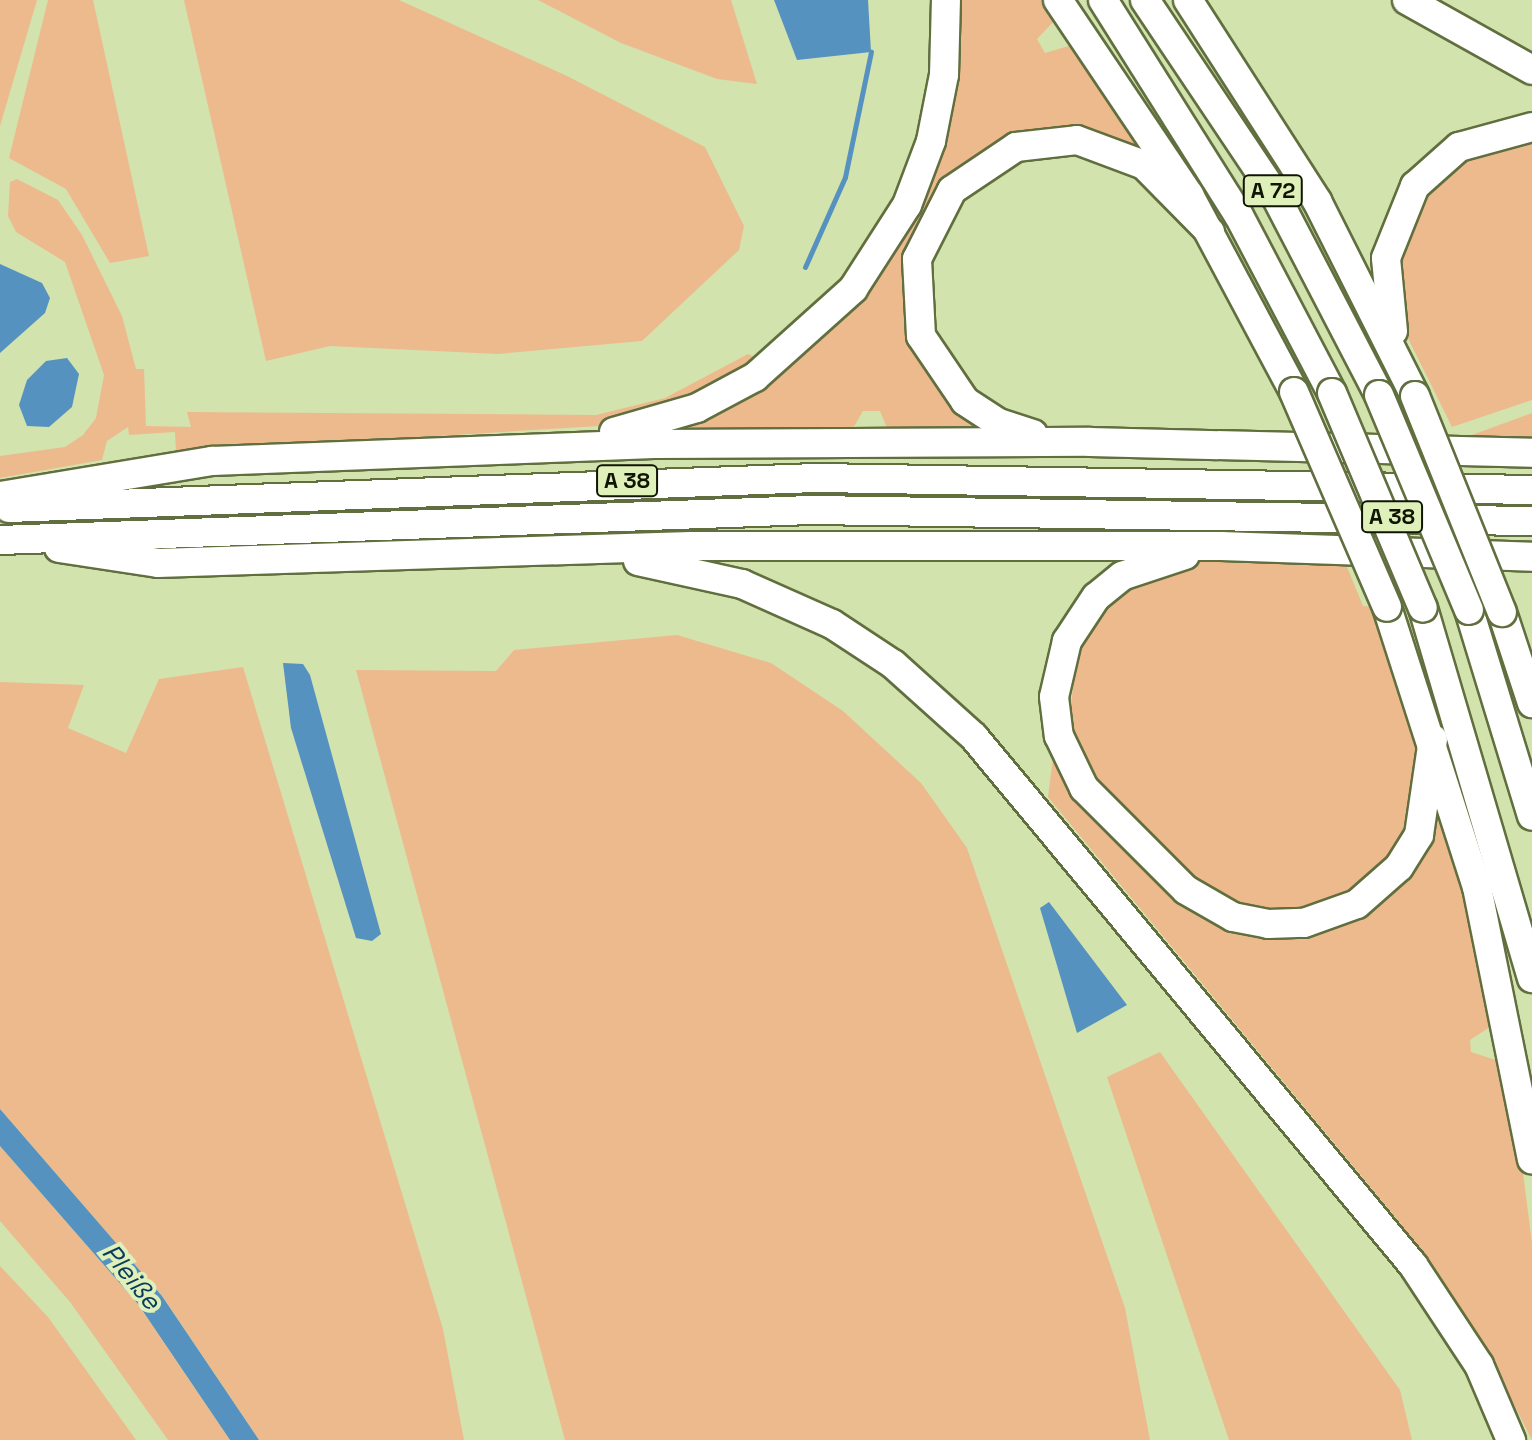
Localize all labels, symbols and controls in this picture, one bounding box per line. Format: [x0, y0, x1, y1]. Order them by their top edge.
road number: A 72 [1241, 173, 1305, 209]
road number: A 38 [595, 463, 659, 499]
road number: A 38 [1360, 499, 1424, 535]
water label: Pleiße [95, 1238, 167, 1316]

